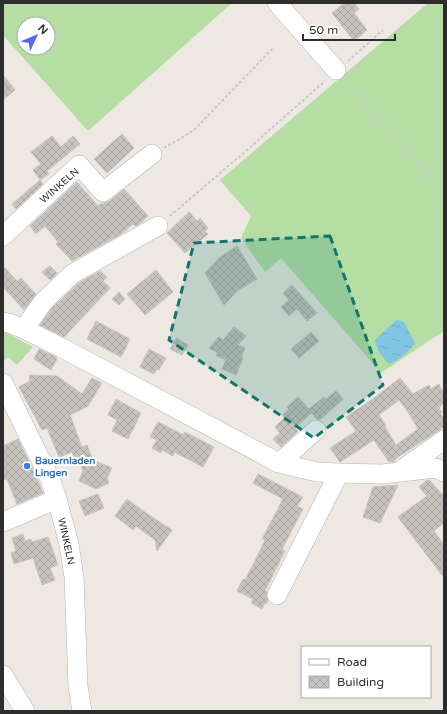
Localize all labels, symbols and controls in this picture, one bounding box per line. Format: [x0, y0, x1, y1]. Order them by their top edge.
north arrow [16, 16, 56, 56]
scale bar [303, 16, 395, 42]
text: N [35, 22, 51, 37]
text: 50 m [309, 23, 338, 37]
street label: WINKELN [38, 166, 82, 206]
place label: Bauernladen Lingen [35, 455, 95, 479]
marker: Bauernladen Lingen [22, 461, 32, 471]
street label: WINKELN [55, 517, 77, 566]
legend [301, 646, 431, 698]
text: Road [337, 655, 367, 669]
text: Building [337, 675, 384, 689]

